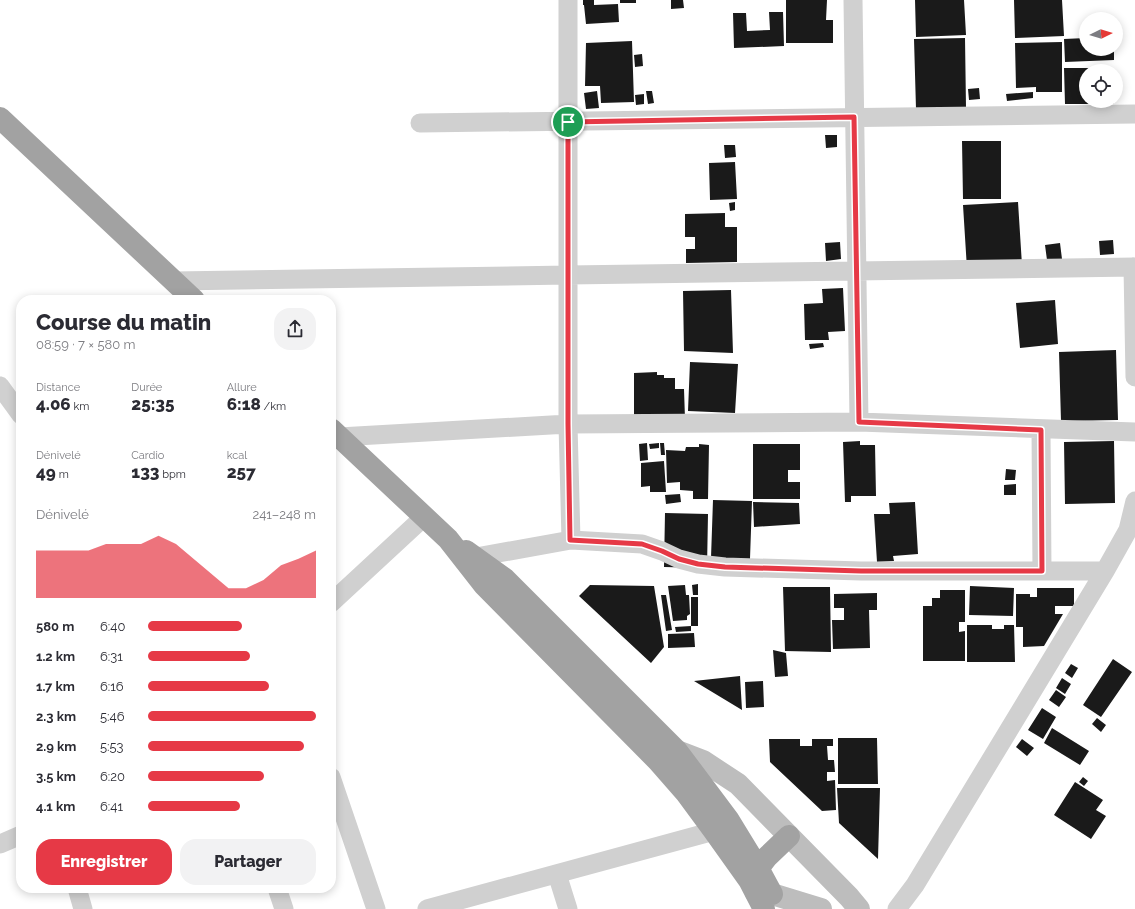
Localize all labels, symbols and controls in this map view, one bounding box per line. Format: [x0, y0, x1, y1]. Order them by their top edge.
north arrow [1079, 12, 1123, 56]
map controls [1079, 12, 1123, 108]
button: locate [1079, 64, 1123, 108]
pin [551, 105, 585, 139]
icon: arrive [557, 111, 579, 133]
button: share [274, 308, 316, 350]
text: Course du matin [36, 309, 211, 335]
text: 08:59 · 7 × 580 m [36, 337, 135, 352]
text: Distance [36, 381, 80, 394]
text: Durée [131, 381, 162, 394]
text: Allure [227, 381, 257, 394]
text: 4.06 [36, 394, 71, 414]
text: 25:35 [131, 394, 175, 414]
text: 6:18 [227, 394, 261, 414]
text: km [71, 400, 89, 413]
text: /km [261, 400, 286, 413]
text: Dénivelé [36, 449, 81, 462]
text: Cardio [131, 449, 164, 462]
text: kcal [227, 449, 247, 462]
text: 49 [36, 462, 56, 482]
text: 133 [131, 462, 159, 482]
text: 257 [227, 462, 256, 482]
text: m [56, 468, 69, 481]
text: bpm [159, 468, 186, 481]
text: Dénivelé [36, 507, 89, 522]
text: 241–248 m [253, 507, 316, 522]
text: 580 m [36, 619, 74, 634]
text: 6:40 [100, 619, 125, 634]
text: 1.2 km [36, 649, 75, 664]
text: 6:31 [100, 649, 123, 664]
text: 1.7 km [36, 679, 75, 694]
text: 6:16 [100, 679, 124, 694]
text: 2.3 km [36, 709, 76, 724]
text: 5:46 [100, 709, 124, 724]
text: 2.9 km [36, 739, 76, 754]
text: 5:53 [100, 739, 124, 754]
text: 3.5 km [36, 769, 76, 784]
text: 6:20 [100, 769, 125, 784]
text: 4.1 km [36, 799, 75, 814]
text: 6:41 [100, 799, 123, 814]
button: Enregistrer [36, 839, 172, 885]
button: Partager [180, 839, 316, 885]

